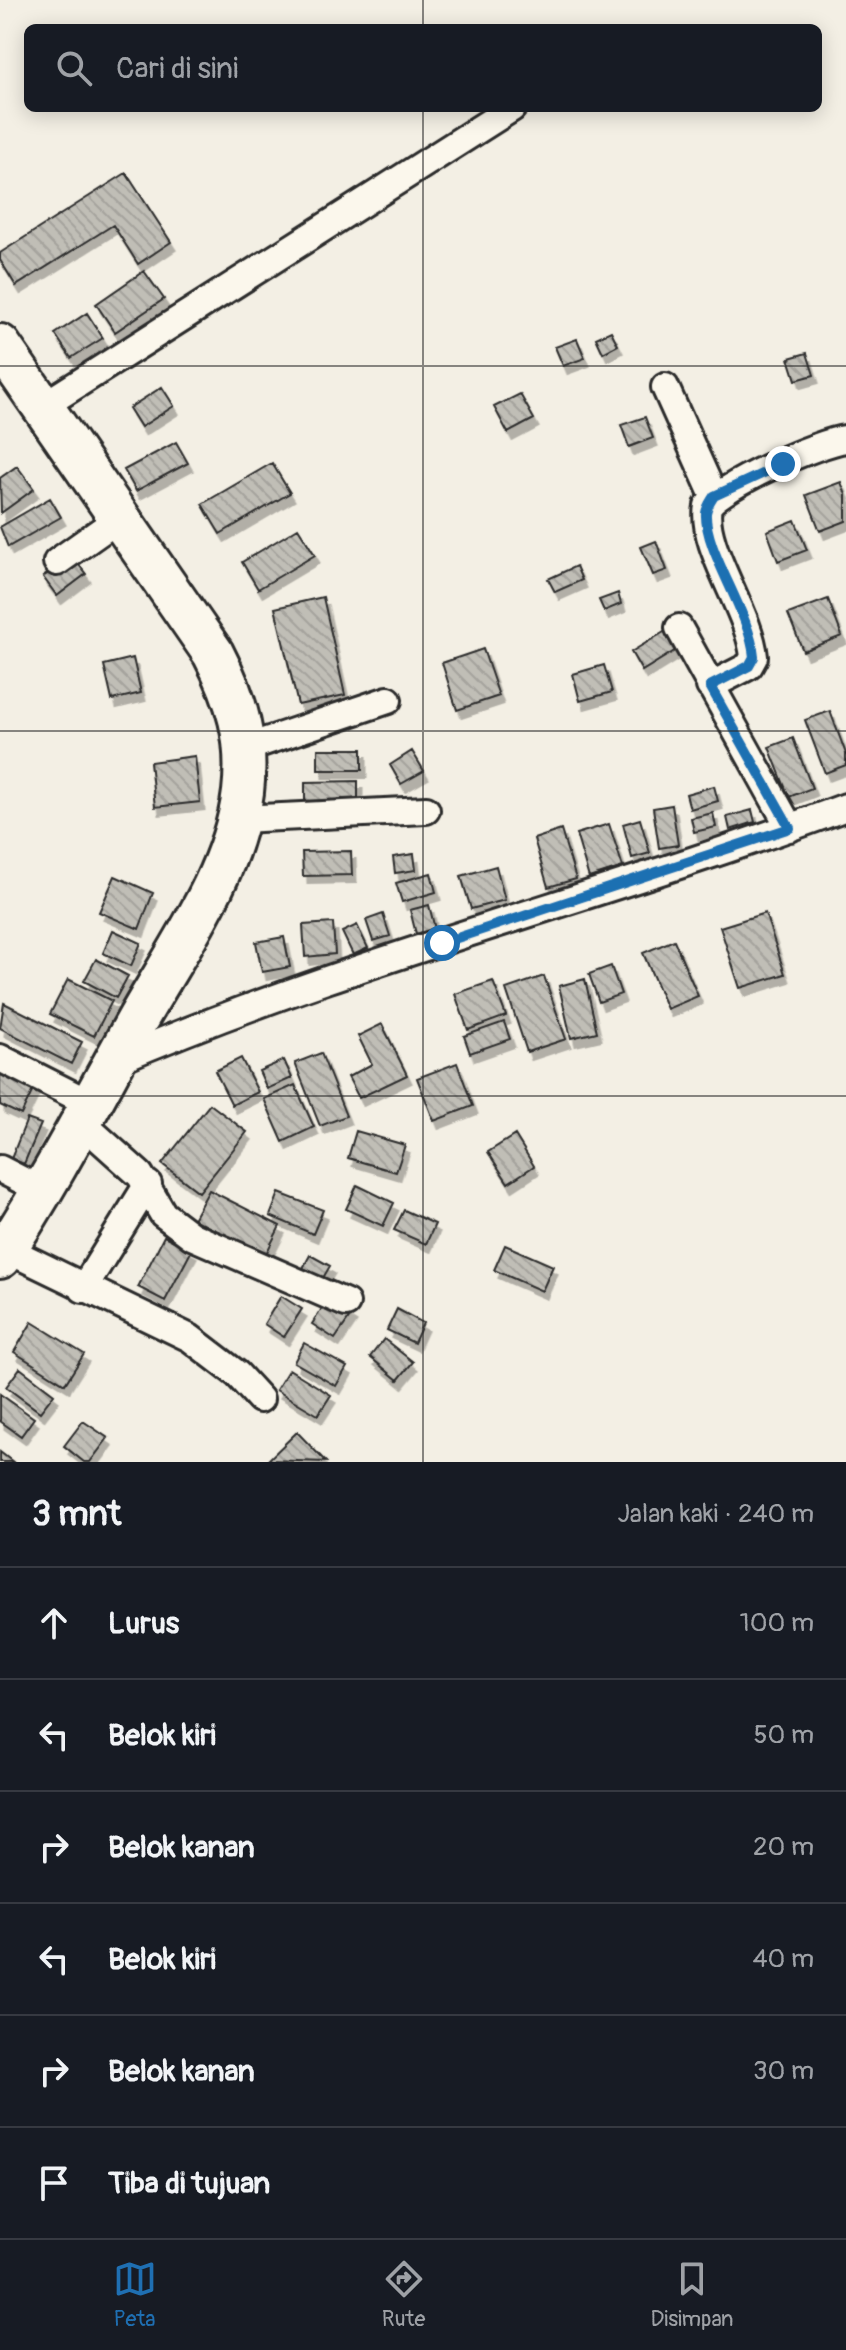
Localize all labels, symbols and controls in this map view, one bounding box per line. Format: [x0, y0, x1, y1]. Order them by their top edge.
search box [24, 24, 822, 112]
icon: search [52, 46, 96, 90]
text: Cari di sini [116, 50, 238, 87]
route end [765, 446, 801, 482]
route start [424, 925, 460, 961]
text: 3 mnt [32, 1493, 121, 1536]
text: Jalan kaki · 240 m [617, 1498, 814, 1530]
icon: ahead [32, 1601, 76, 1645]
text: Lurus [108, 1605, 179, 1642]
text: 100 m [740, 1607, 814, 1639]
icon: left [32, 1713, 76, 1757]
text: Belok kiri [108, 1717, 216, 1754]
text: 50 m [753, 1719, 814, 1751]
icon: right [32, 1825, 76, 1869]
text: Belok kanan [108, 1829, 255, 1866]
text: 20 m [753, 1831, 814, 1863]
icon: left [32, 1937, 76, 1981]
text: Belok kiri [108, 1941, 216, 1978]
text: 40 m [752, 1943, 814, 1975]
icon: right [32, 2049, 76, 2093]
text: Belok kanan [108, 2053, 255, 2090]
text: 30 m [753, 2055, 814, 2087]
icon: arrive [32, 2161, 76, 2205]
text: Tiba di tujuan [108, 2165, 270, 2202]
tab: Peta [113, 2257, 157, 2333]
tab: Rute [382, 2257, 426, 2333]
tab: Disimpan [651, 2257, 733, 2333]

